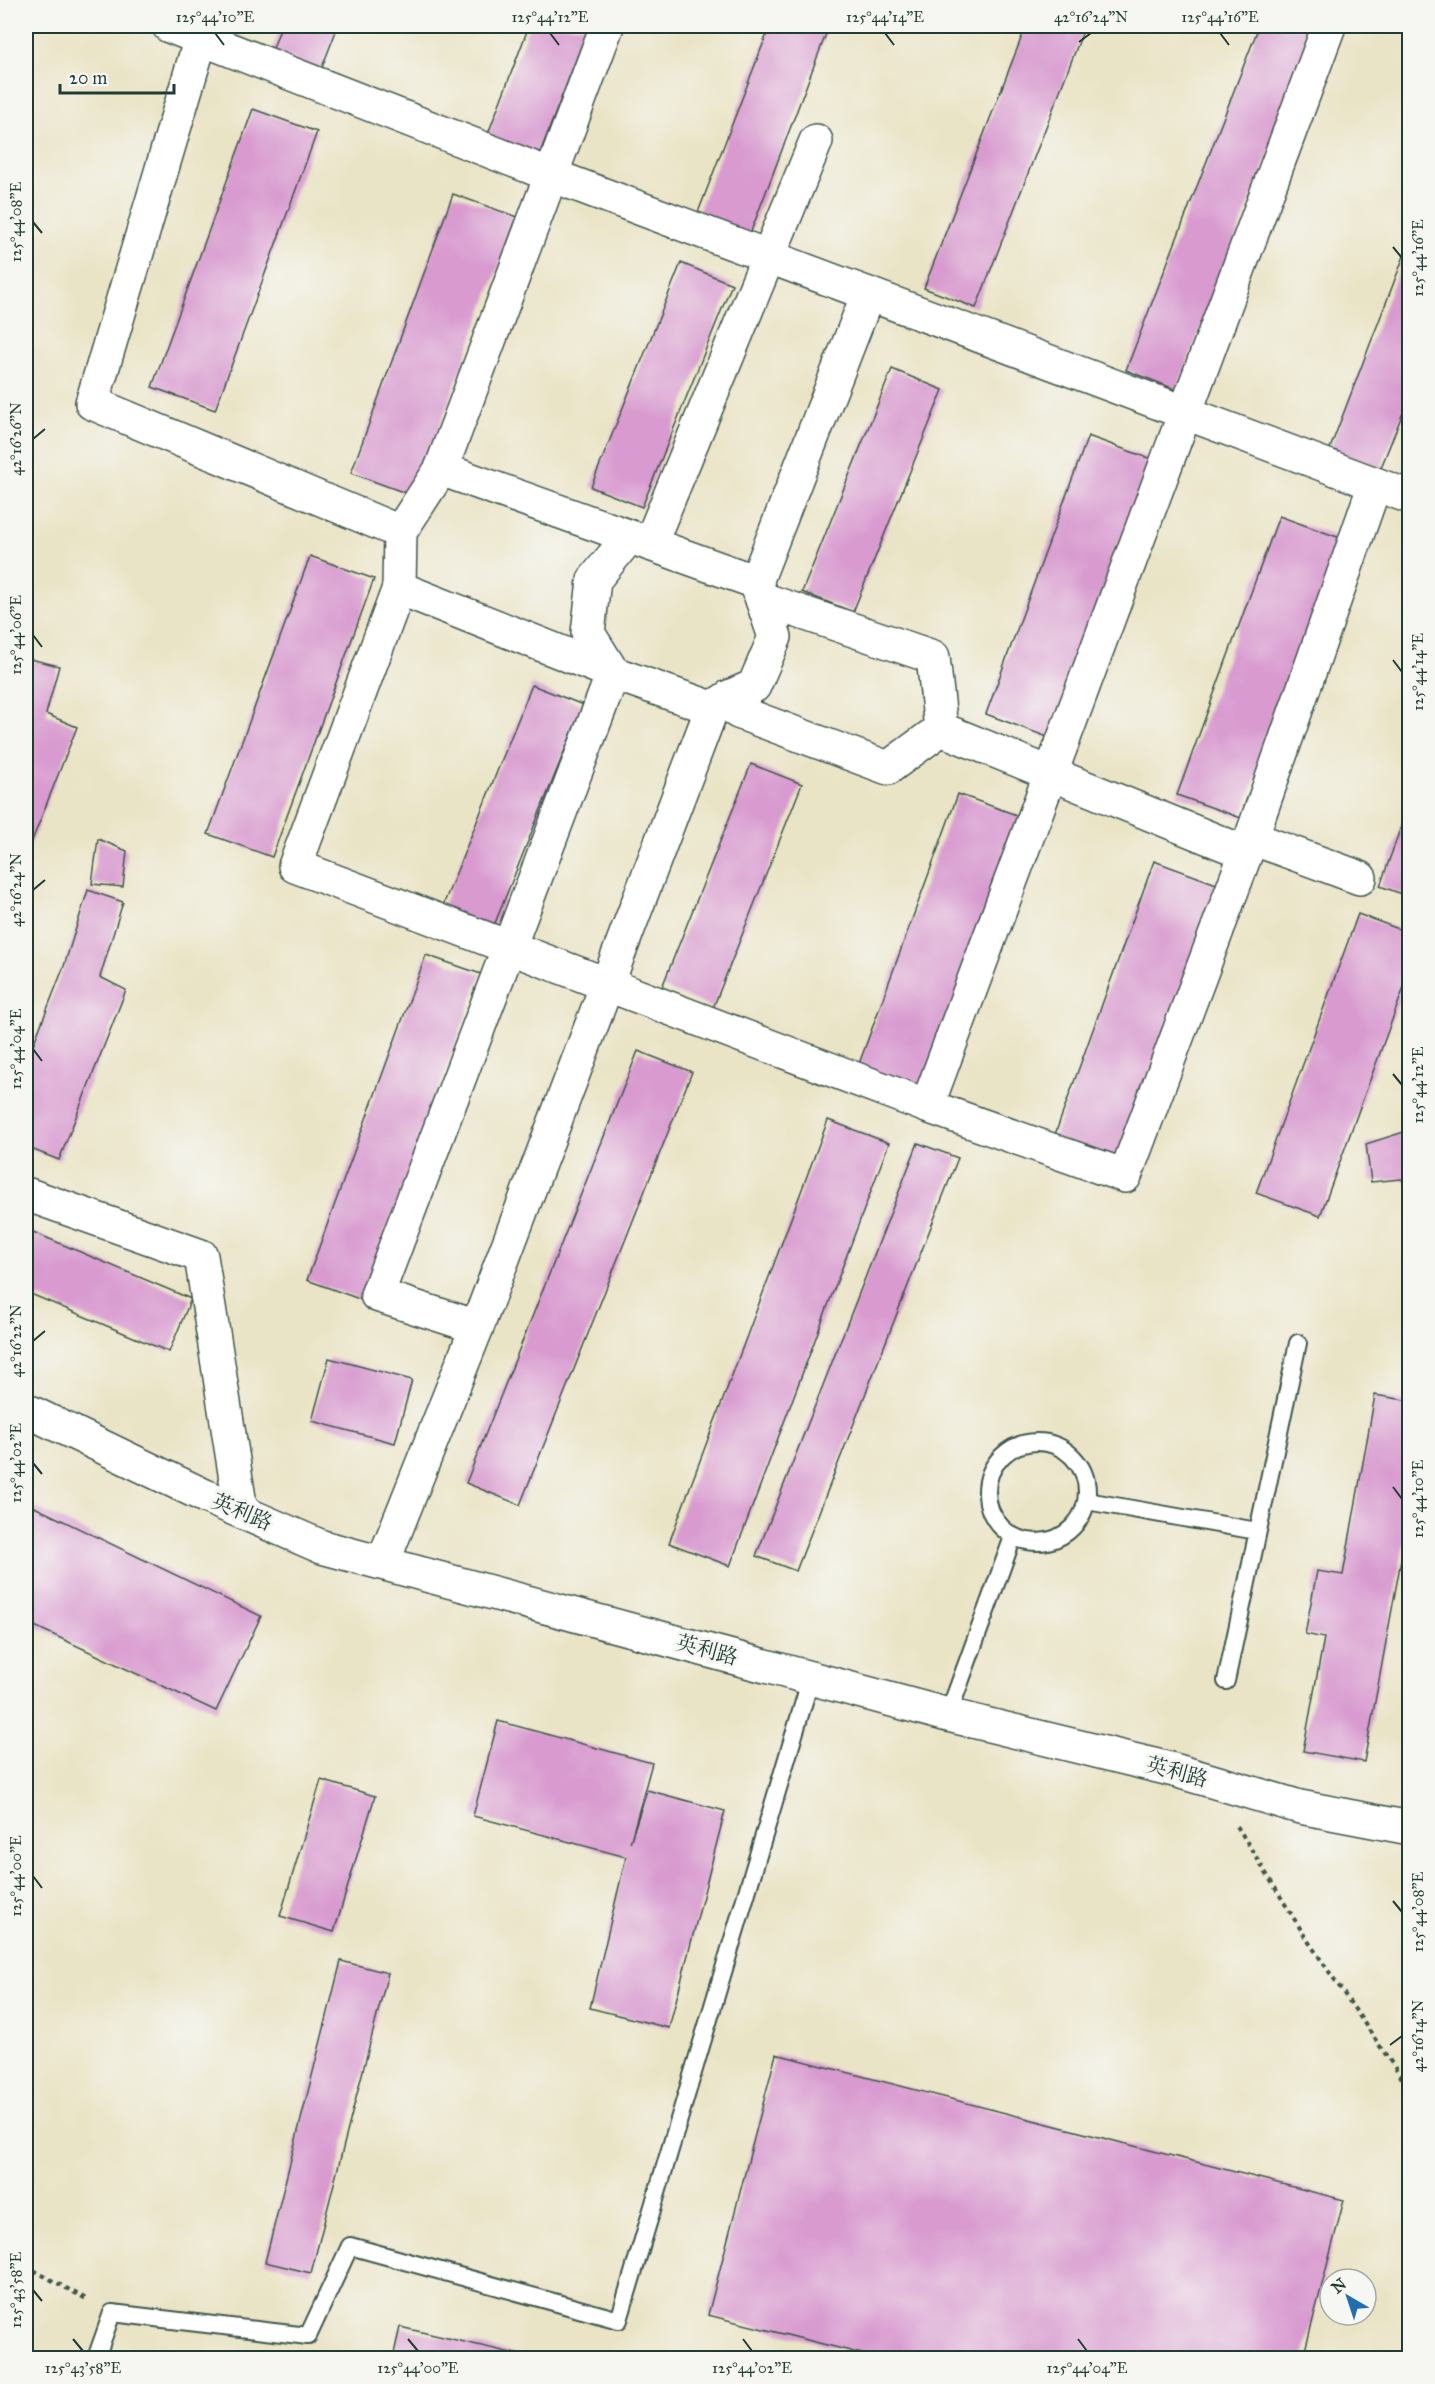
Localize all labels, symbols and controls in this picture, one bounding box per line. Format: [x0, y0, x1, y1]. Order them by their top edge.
text: 125°44'10"E [176, 8, 254, 26]
text: 125°44'12"E [511, 8, 589, 26]
text: 125°44'14"E [846, 8, 924, 26]
text: 42°16'24"N [1054, 8, 1128, 26]
text: 125°44'16"E [1181, 8, 1259, 26]
scale bar [60, 57, 174, 95]
text: 20 m [69, 67, 107, 89]
text: 125°44'08"E [7, 182, 25, 262]
text: 125°44'16"E [1409, 219, 1427, 297]
text: 42°16'26"N [7, 402, 25, 476]
text: 125°44'06"E [7, 595, 25, 675]
text: 125°44'14"E [1409, 633, 1427, 711]
text: 42°16'24"N [7, 853, 25, 927]
text: 125°44'04"E [7, 1008, 25, 1089]
text: 125°44'12"E [1409, 1046, 1427, 1124]
text: 42°16'22"N [7, 1304, 25, 1377]
text: 125°44'02"E [7, 1423, 25, 1503]
text: 125°44'10"E [1409, 1460, 1427, 1538]
street label: 英利路 [208, 1488, 276, 1536]
street label: 英利路 [673, 1629, 741, 1671]
street label: 英利路 [1143, 1751, 1211, 1793]
text: 125°44'00"E [7, 1835, 25, 1917]
text: 125°44'08"E [1409, 1872, 1427, 1952]
text: 42°16'14"N [1409, 1999, 1427, 2072]
text: 125°43'58"E [7, 2252, 25, 2328]
north arrow [1318, 2267, 1378, 2327]
text: N [1328, 2274, 1350, 2297]
text: 125°43'58"E [45, 2359, 121, 2377]
text: 125°44'00"E [377, 2359, 459, 2377]
text: 125°44'02"E [712, 2359, 792, 2377]
text: 125°44'04"E [1047, 2359, 1128, 2377]

